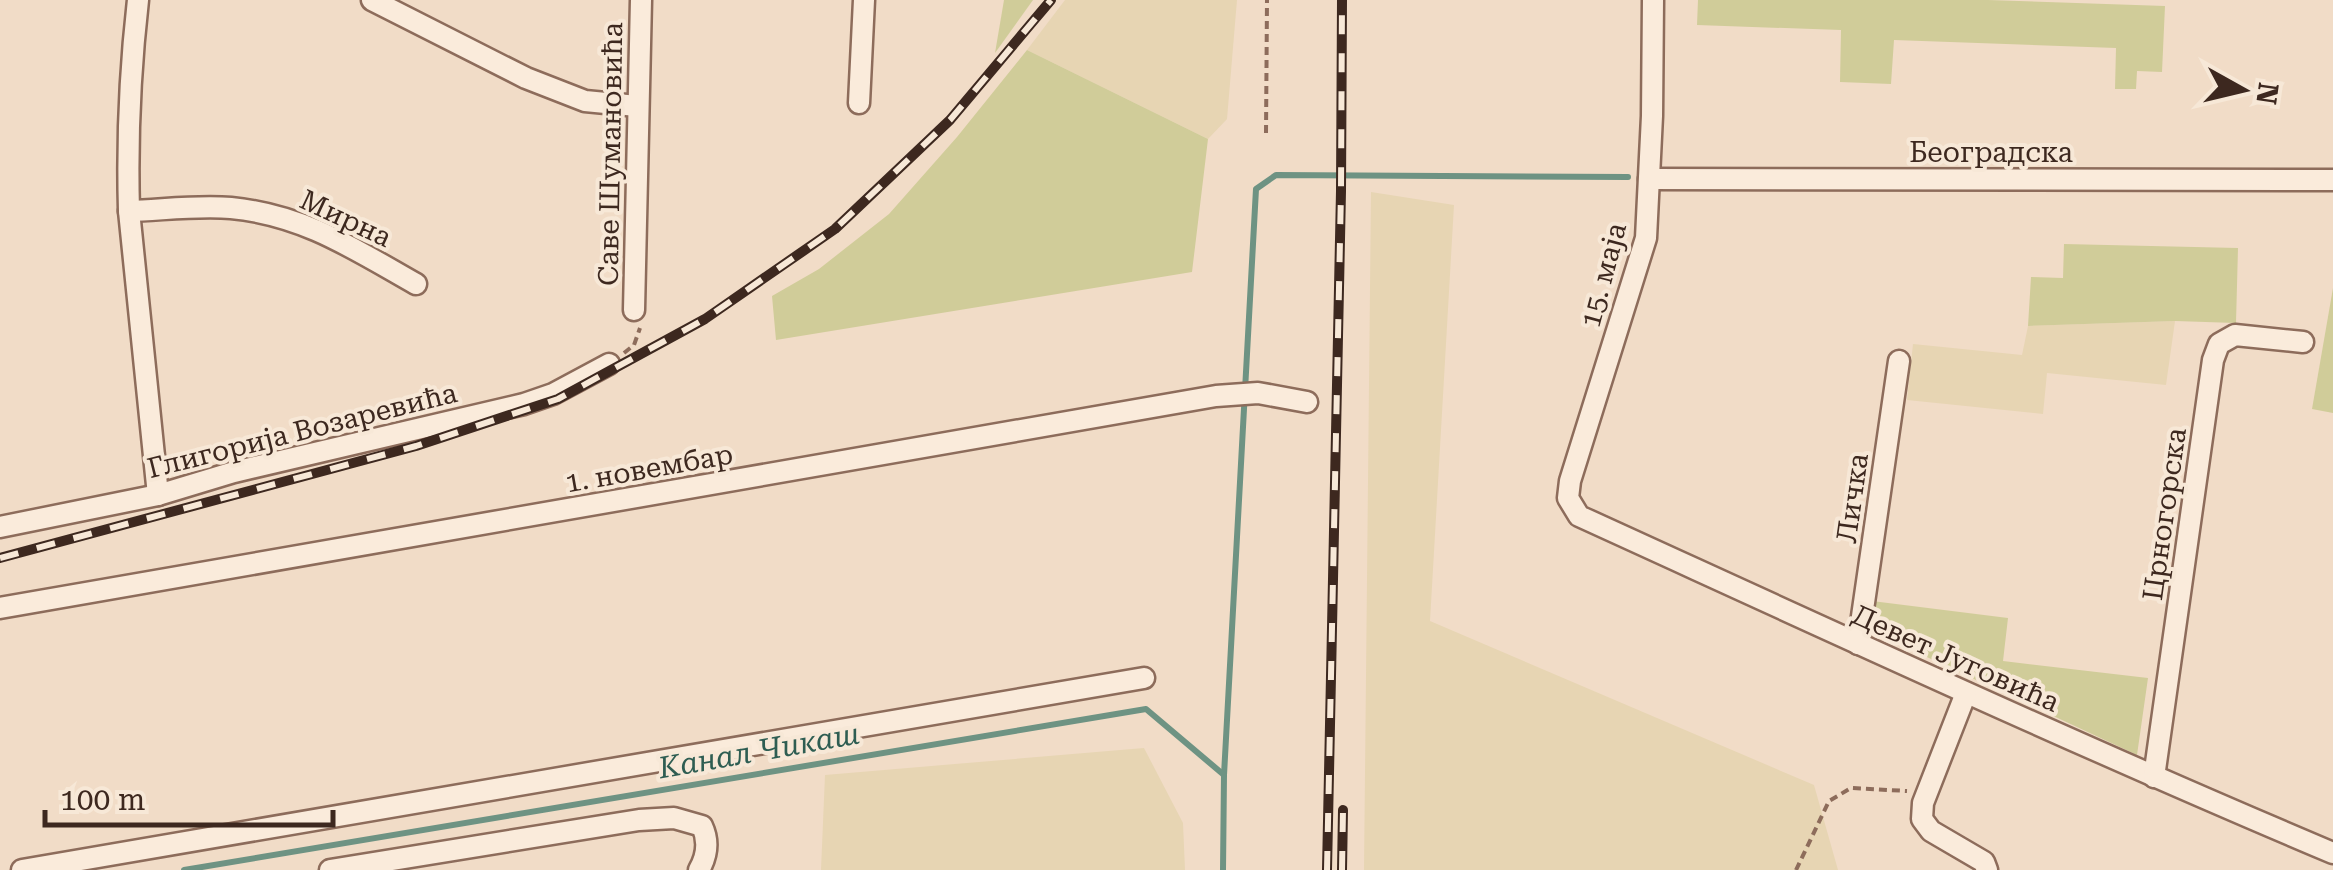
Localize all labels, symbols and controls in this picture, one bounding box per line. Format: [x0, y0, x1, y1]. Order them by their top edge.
street label: Саве Шумановића [592, 22, 629, 286]
north arrow [2193, 40, 2293, 140]
text: N [2249, 80, 2285, 106]
street label: Београдска [1909, 136, 2073, 169]
street label: Мирна [295, 183, 397, 254]
street label: 15. маја [1574, 219, 1633, 331]
street label: Глигорија Возаревића [144, 376, 460, 485]
street label: Црногорска [2136, 426, 2193, 602]
street label: 1. новембар [563, 438, 735, 499]
street label: Личка [1830, 451, 1875, 545]
street label: Девет Југовића [1847, 598, 2064, 719]
water label: Канал Чикаш [655, 716, 862, 786]
scale bar [45, 765, 332, 827]
text: 100 m [60, 782, 145, 817]

